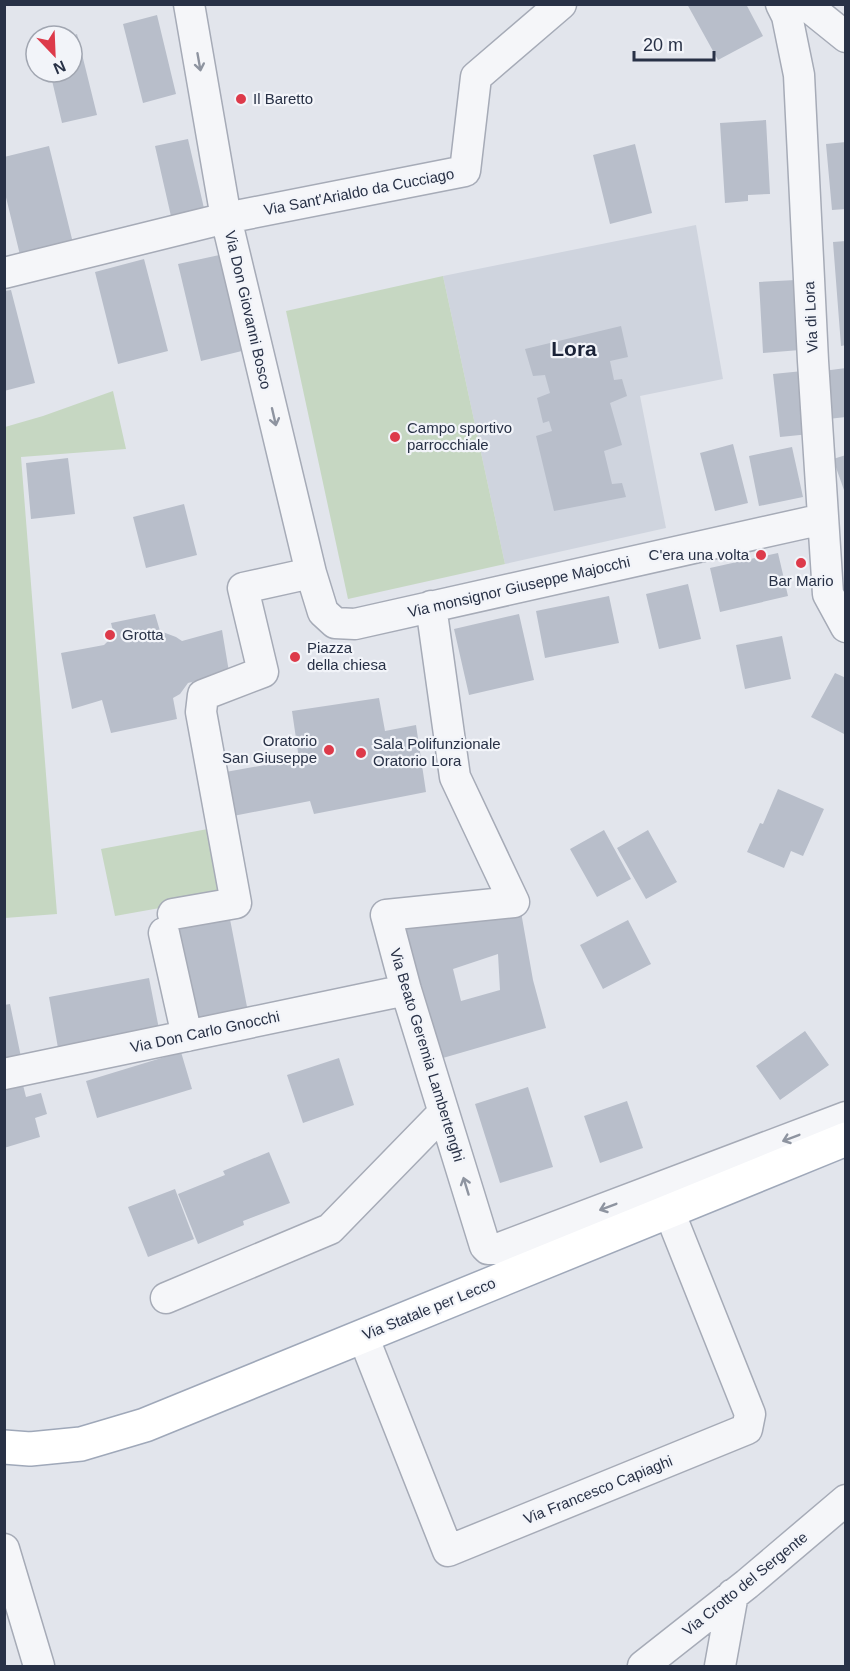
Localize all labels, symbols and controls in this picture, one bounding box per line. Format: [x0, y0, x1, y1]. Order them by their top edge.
north arrow [24, 24, 84, 84]
scale bar [634, 24, 714, 62]
text: 20 m [643, 35, 683, 55]
one-way arrow [194, 52, 205, 71]
text: N [51, 57, 68, 77]
place label: Il Baretto [253, 90, 313, 107]
marker: Il Baretto [234, 92, 248, 106]
street label: Via Sant'Arialdo da Cucciago [262, 165, 456, 218]
street label: Via Don Giovanni Bosco [222, 229, 275, 391]
street label: Via di Lora [800, 280, 821, 353]
district label: Lora [551, 337, 597, 360]
one-way arrow [268, 407, 280, 426]
place label: Campo sportivo parrocchiale [407, 419, 512, 453]
marker: Campo sportivo parrocchiale [388, 430, 402, 444]
place label: C'era una volta [649, 546, 750, 563]
marker: C'era una volta [754, 548, 768, 562]
street label: Via monsignor Giuseppe Majocchi [406, 553, 632, 620]
marker: Bar Mario [794, 556, 808, 570]
place label: Bar Mario [768, 572, 834, 589]
place label: Grotta [122, 626, 164, 643]
marker: Grotta [103, 628, 117, 642]
place label: Piazza della chiesa [307, 639, 387, 673]
marker: Piazza della chiesa [288, 650, 302, 664]
place label: Oratorio San Giuseppe [222, 732, 317, 766]
place label: Sala Polifunzionale Oratorio Lora [373, 735, 501, 769]
marker: Oratorio San Giuseppe [322, 743, 336, 757]
marker: Sala Polifunzionale Oratorio Lora [354, 746, 368, 760]
street label: Via Beato Geremia Lambertenghi [387, 946, 468, 1164]
street label: Via Don Carlo Gnocchi [129, 1007, 281, 1056]
one-way arrow [782, 1133, 801, 1144]
one-way arrow [460, 1177, 471, 1196]
one-way arrow [600, 1202, 618, 1213]
street label: Via Statale per Lecco [360, 1274, 498, 1343]
street label: Via Francesco Capiaghi [521, 1452, 675, 1527]
street label: Via Crotto del Sergente [679, 1528, 811, 1639]

